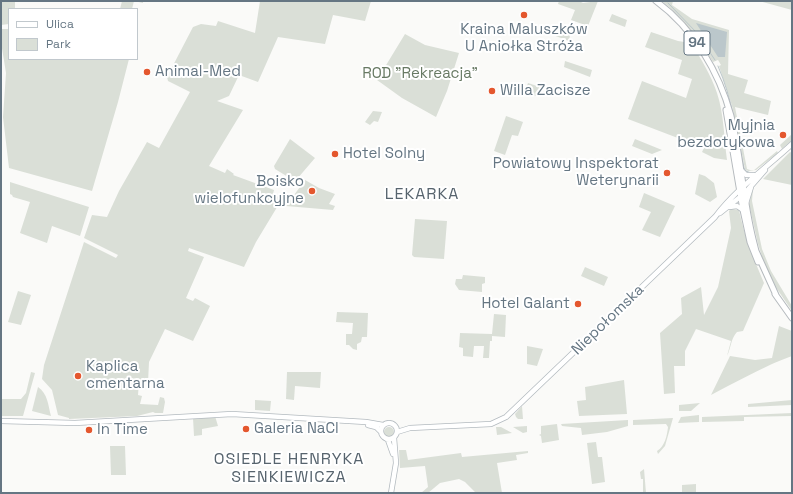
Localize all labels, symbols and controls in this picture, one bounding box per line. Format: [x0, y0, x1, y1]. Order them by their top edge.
legend [8, 8, 138, 60]
marker: Kraina Maluszków U Aniołka Stróża [519, 10, 529, 20]
text: Ulica [46, 16, 74, 32]
place label: Kraina Maluszków U Aniołka Stróża [460, 21, 588, 56]
road number: 94 [684, 31, 710, 55]
text: Park [46, 36, 71, 52]
place label: Animal-Med [155, 63, 241, 81]
park label: ROD "Rekreacja" [362, 65, 478, 83]
marker: Animal-Med [142, 67, 152, 77]
place label: Willa Zacisze [500, 82, 591, 100]
marker: Willa Zacisze [487, 86, 497, 96]
place label: Myjnia bezdotykowa [677, 117, 775, 152]
marker: Myjnia bezdotykowa [778, 130, 788, 140]
place label: Hotel Solny [343, 145, 425, 163]
marker: Hotel Solny [330, 149, 340, 159]
place label: Powiatowy Inspektorat Weterynarii [493, 155, 659, 190]
marker: Powiatowy Inspektorat Weterynarii [662, 168, 672, 178]
place label: Boisko wielofunkcyjne [194, 173, 304, 208]
district label: LEKARKA [385, 185, 459, 205]
marker: Boisko wielofunkcyjne [307, 186, 317, 196]
street label: Niepołomska [568, 281, 648, 359]
place label: Hotel Galant [481, 295, 570, 313]
marker: Hotel Galant [573, 299, 583, 309]
place label: Kaplica cmentarna [86, 358, 165, 393]
marker: Kaplica cmentarna [73, 371, 83, 381]
place label: Galeria NaCl [254, 420, 339, 438]
place label: In Time [97, 421, 148, 439]
marker: Galeria NaCl [241, 424, 251, 434]
marker: In Time [84, 425, 94, 435]
district label: OSIEDLE HENRYKA SIENKIEWICZA [214, 450, 364, 488]

